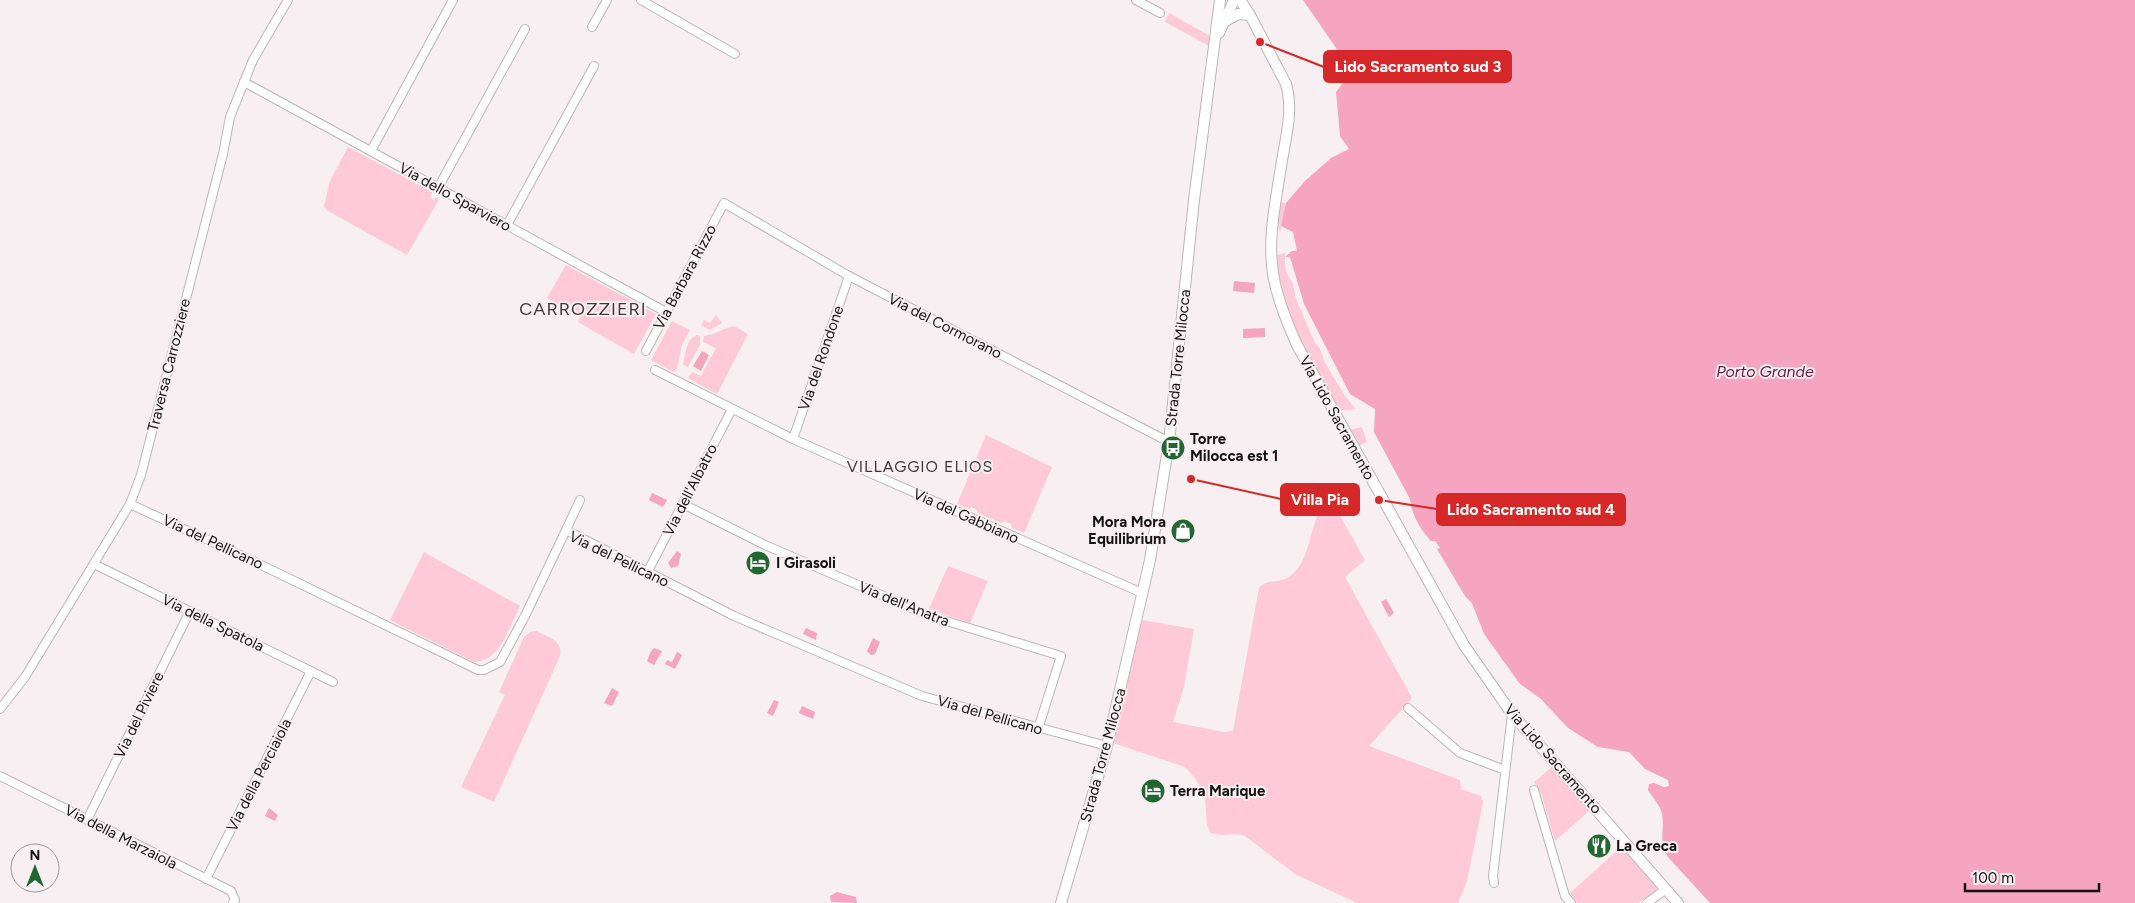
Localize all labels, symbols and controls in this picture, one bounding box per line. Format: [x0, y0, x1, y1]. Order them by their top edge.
callout: Lido Sacramento sud 3 [1324, 51, 1511, 82]
text: Lido Sacramento sud 3 [1334, 57, 1502, 76]
street label: Via dello Sparviero [396, 159, 514, 235]
street label: Via Barbara Rizzo [650, 221, 720, 333]
street label: Strada Torre Milocca [1162, 288, 1194, 428]
street label: Via del Cormorano [885, 290, 1005, 363]
street label: Traversa Carrozziere [144, 297, 194, 433]
district label: CARROZZIERI [519, 298, 647, 320]
street label: Via del Rondone [795, 303, 847, 413]
street label: Via Lido Sacramento [1295, 353, 1379, 483]
water label: Porto Grande [1716, 362, 1814, 381]
place label: Torre Milocca est 1 [1190, 430, 1278, 465]
bus stop icon: Torre Milocca est 1 [1160, 435, 1186, 461]
street label: Via dell'Albatro [659, 441, 721, 539]
district label: VILLAGGIO ELIOS [847, 457, 993, 476]
callout: Villa Pia [1281, 484, 1359, 515]
street label: Via del Gabbiano [910, 485, 1022, 548]
text: Villa Pia [1291, 490, 1349, 509]
callout: Lido Sacramento sud 4 [1437, 494, 1625, 525]
text: Lido Sacramento sud 4 [1447, 500, 1615, 519]
street label: Via del Pellicano [160, 511, 266, 573]
place label: Mora Mora Equilibrium [1088, 513, 1166, 548]
shop icon: Mora Mora Equilibrium [1170, 518, 1196, 544]
street label: Via del Pellicano [566, 527, 672, 591]
hotel icon: I Girasoli [745, 550, 771, 576]
place label: I Girasoli [776, 554, 836, 572]
street label: Via dell'Anatra [856, 578, 952, 630]
street label: Via della Spatola [159, 591, 267, 655]
street label: Via del Piviere [110, 669, 168, 761]
street label: Strada Torre Milocca [1076, 686, 1130, 824]
street label: Via del Pellicano [935, 691, 1045, 739]
street label: Via Lido Sacramento [1501, 701, 1606, 818]
street label: Via della Perciaiola [223, 716, 295, 834]
hotel icon: Terra Marique [1140, 778, 1166, 804]
place label: Terra Marique [1170, 782, 1266, 800]
street label: Via della Marzaiola [62, 801, 180, 873]
restaurant icon: La Greca [1586, 833, 1612, 859]
place label: La Greca [1616, 837, 1677, 855]
north arrow [10, 843, 60, 893]
text: N [30, 847, 40, 864]
scale bar [1965, 860, 2099, 892]
text: 100 m [1972, 869, 2014, 887]

